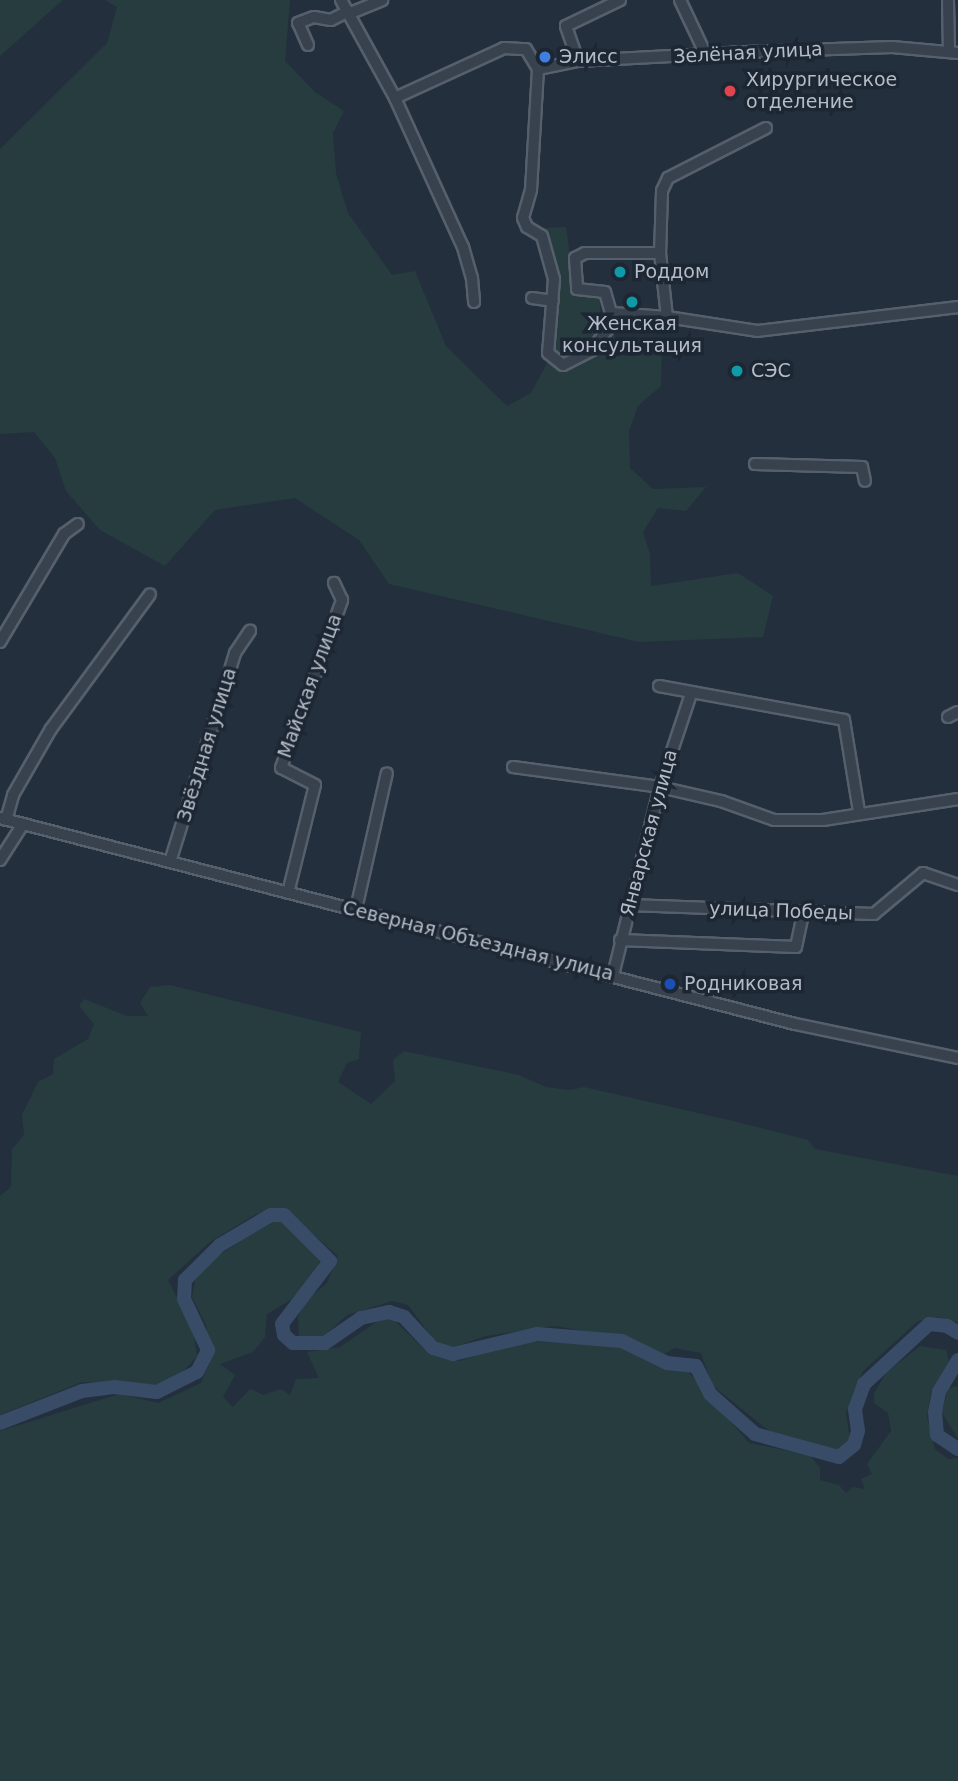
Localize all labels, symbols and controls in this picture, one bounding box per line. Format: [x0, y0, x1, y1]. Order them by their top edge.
street label: Зелёная улица [673, 38, 823, 68]
place label: Элисс [559, 46, 618, 68]
marker: Элисс [537, 49, 553, 65]
place label: Хирургическое отделение [746, 69, 897, 113]
marker: Хирургическое отделение [720, 81, 740, 101]
place label: Роддом [634, 261, 709, 283]
marker: Роддом [612, 264, 628, 280]
marker: Женская консультация [624, 294, 640, 310]
place label: Женская консультация [562, 313, 702, 357]
place label: СЭС [751, 360, 791, 382]
marker: СЭС [729, 363, 745, 379]
street label: Майская улица [273, 611, 347, 761]
street label: Звёздная улица [173, 665, 241, 825]
street label: Январская улица [616, 747, 682, 919]
street label: Северная Объездная улица [340, 896, 616, 986]
street label: улица Победы [709, 897, 853, 925]
place label: Родниковая [684, 973, 802, 995]
marker: Родниковая [662, 976, 678, 992]

